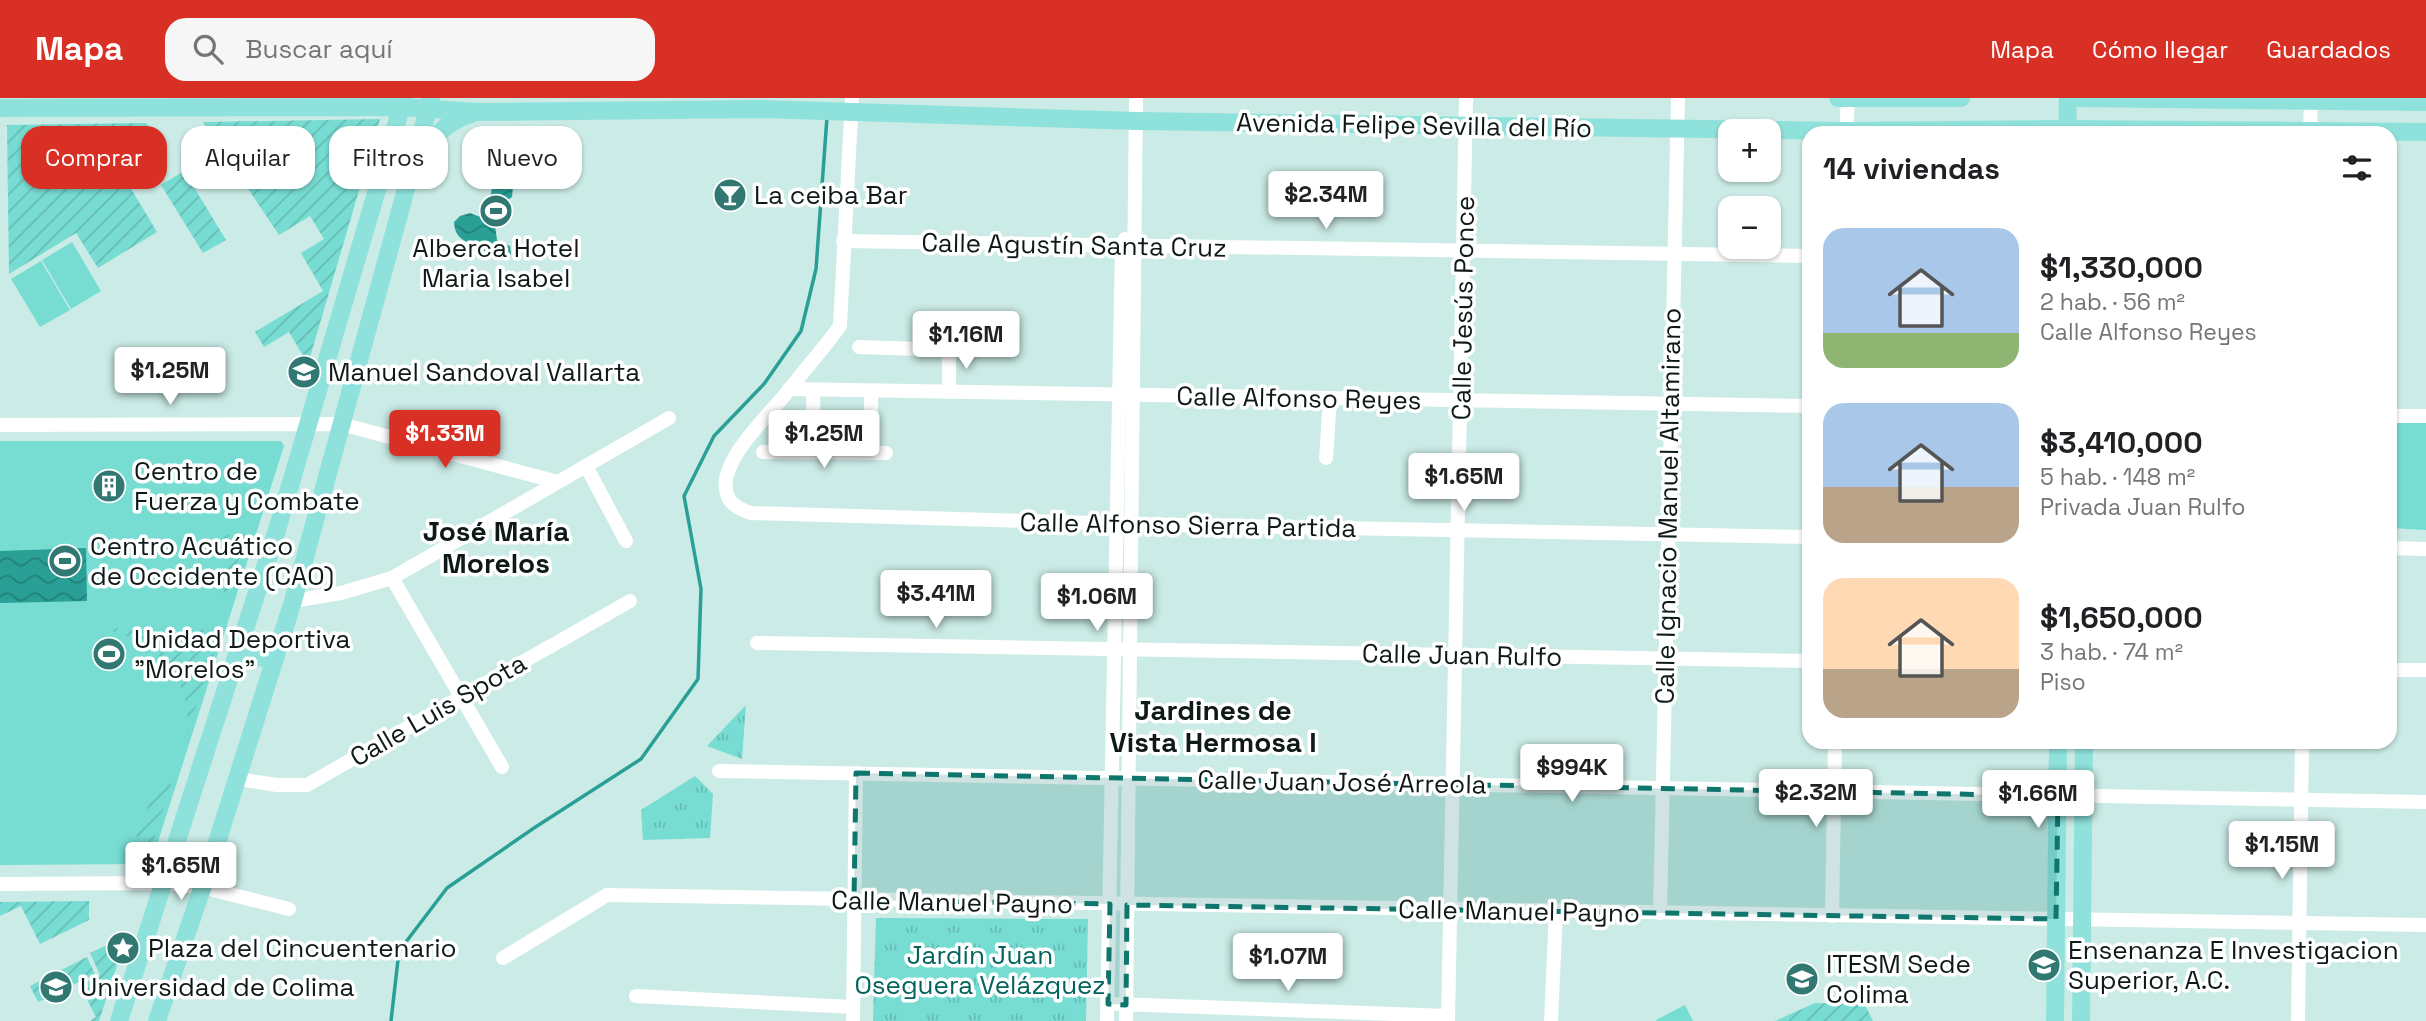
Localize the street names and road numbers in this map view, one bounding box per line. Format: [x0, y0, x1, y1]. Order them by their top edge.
street label: Avenida Felipe Sevilla del Río [1236, 105, 1592, 145]
street label: Calle Jesús Ponce [1444, 195, 1482, 421]
street label: Calle Agustín Santa Cruz [921, 225, 1227, 265]
street label: Calle Ignacio Manuel Altamirano [1648, 307, 1688, 705]
street label: Calle Alfonso Reyes [1176, 379, 1422, 417]
street label: Calle Alfonso Sierra Partida [1019, 505, 1357, 545]
street label: Calle Juan Rulfo [1362, 636, 1562, 674]
street label: Calle Luis Spota [344, 646, 532, 774]
street label: Calle Juan José Arreola [1197, 762, 1487, 802]
street label: Calle Manuel Payno [831, 883, 1073, 921]
street label: Calle Manuel Payno [1398, 892, 1640, 930]

